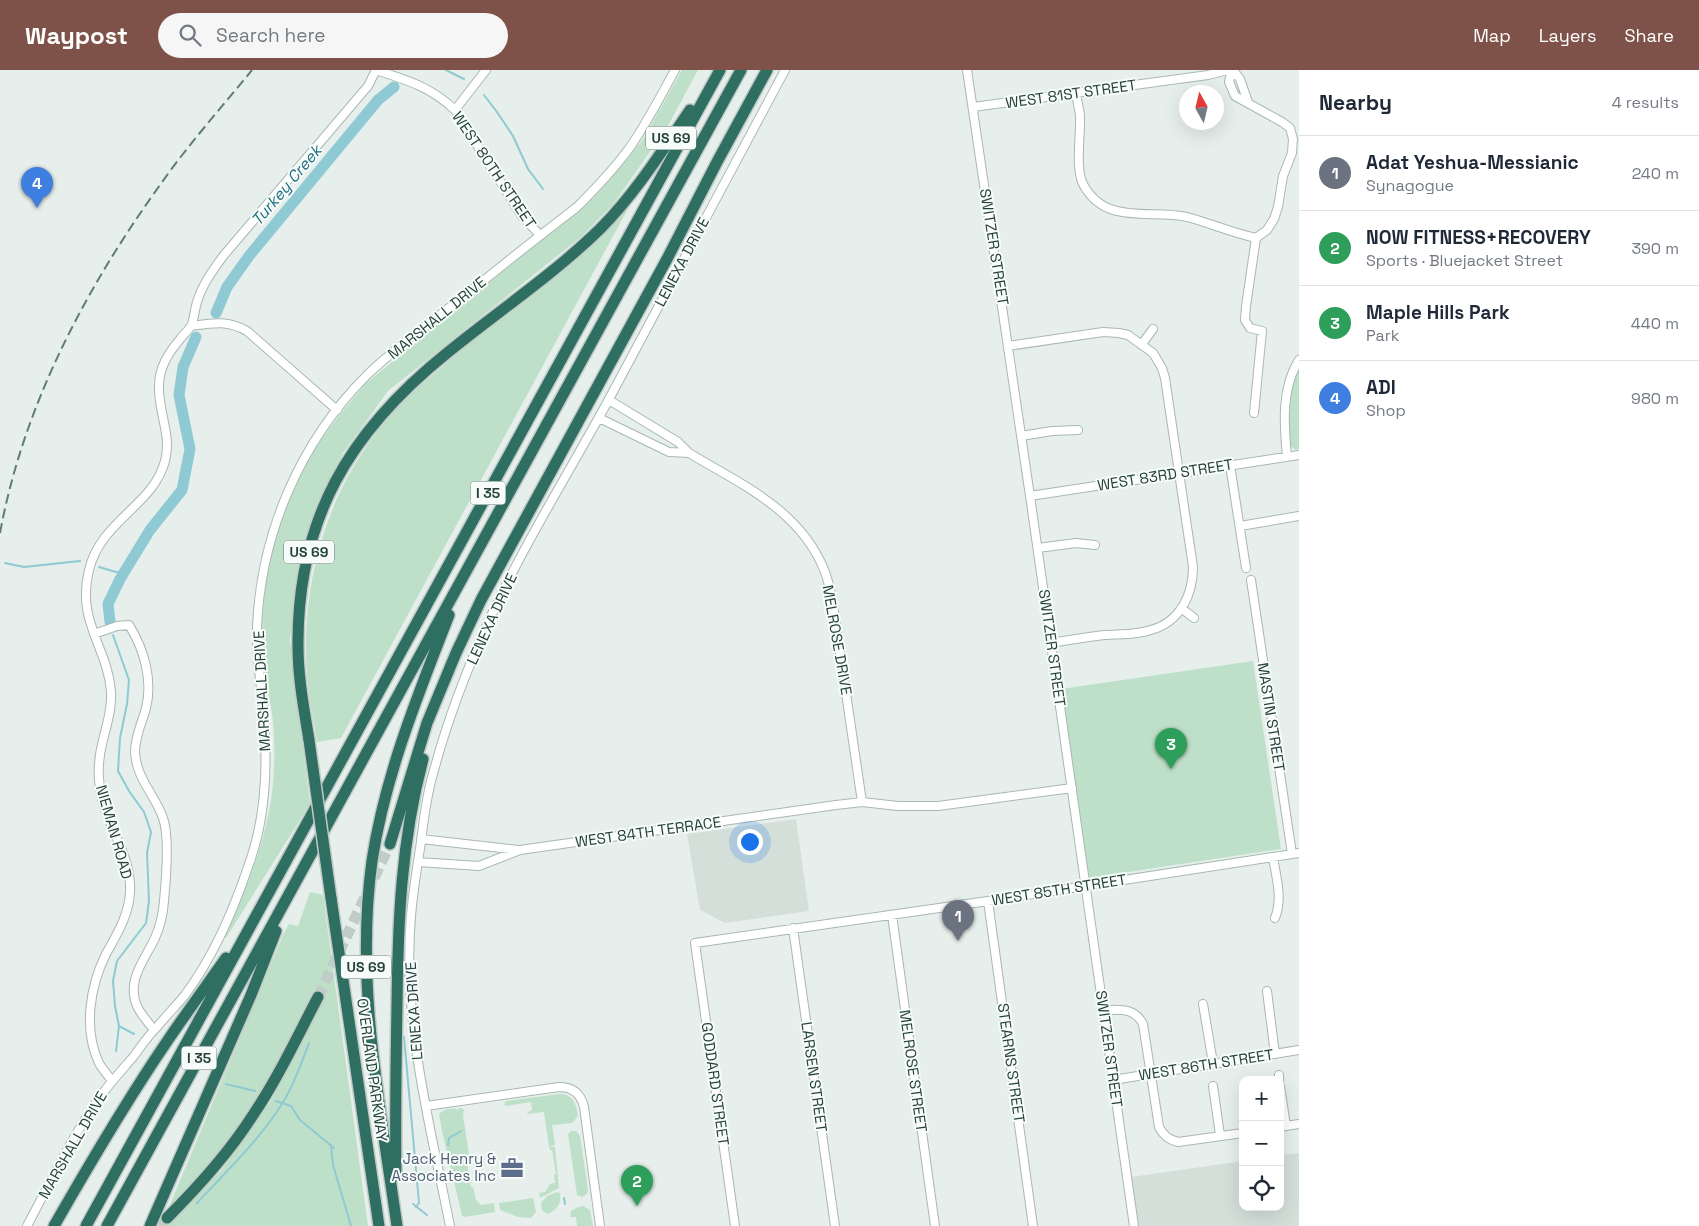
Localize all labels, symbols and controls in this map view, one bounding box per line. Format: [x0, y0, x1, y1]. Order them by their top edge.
search box [158, 13, 508, 58]
text: Waypost [25, 20, 128, 51]
icon: search [176, 21, 204, 49]
text: Search here [216, 23, 326, 48]
text: Map [1473, 24, 1511, 47]
text: Layers [1539, 24, 1596, 47]
text: Share [1624, 24, 1674, 47]
street label: WEST 81ST STREET [1004, 75, 1138, 112]
north arrow [1179, 85, 1224, 130]
text: Nearby [1319, 89, 1392, 116]
text: 4 results [1612, 92, 1679, 113]
street label: WEST 80TH STREET [448, 108, 541, 232]
road number: US 69 [646, 126, 696, 150]
water label: Turkey Creek [246, 139, 328, 230]
text: Adat Yeshua-Messianic [1366, 150, 1579, 175]
text: 1 [1331, 163, 1339, 184]
text: 240 m [1632, 163, 1679, 184]
pin: 4 [21, 167, 53, 208]
text: Synagogue [1366, 175, 1454, 196]
street label: SWITZER STREET [976, 187, 1013, 307]
street label: LENEXA DRIVE [650, 214, 713, 310]
text: NOW FITNESS+RECOVERY [1366, 225, 1591, 250]
text: 2 [1330, 238, 1340, 259]
text: 390 m [1631, 238, 1679, 259]
text: Sports · Bluejacket Street [1366, 250, 1563, 271]
street label: MARSHALL DRIVE [384, 272, 490, 363]
text: Maple Hills Park [1366, 300, 1510, 325]
text: 3 [1330, 313, 1340, 334]
text: 440 m [1631, 313, 1679, 334]
text: Park [1366, 325, 1399, 346]
text: ADI [1366, 375, 1396, 400]
text: 4 [1330, 388, 1340, 409]
text: 980 m [1631, 388, 1679, 409]
text: Shop [1366, 400, 1406, 421]
street label: WEST 83RD STREET [1096, 454, 1234, 495]
road number: I 35 [470, 482, 506, 504]
road number: US 69 [284, 541, 334, 564]
street label: LENEXA DRIVE [462, 570, 521, 667]
street label: MELROSE DRIVE [818, 583, 857, 696]
street label: SWITZER STREET [1035, 588, 1070, 708]
street label: MARSHALL DRIVE [249, 630, 274, 752]
street label: MASTIN STREET [1253, 661, 1290, 773]
pin: 3 [1155, 728, 1187, 769]
street label: NIEMAN ROAD [92, 783, 137, 881]
street label: WEST 84TH TERRACE [574, 812, 722, 851]
your location [737, 829, 763, 855]
street label: WEST 85TH STREET [990, 869, 1128, 910]
pin: 1 [942, 900, 974, 941]
road number: US 69 [341, 956, 391, 979]
street label: LENEXA DRIVE [401, 961, 426, 1061]
street label: SWITZER STREET [1092, 989, 1127, 1109]
street label: OVERLAND PARKWAY [353, 997, 392, 1143]
street label: STEARNS STREET [994, 1002, 1029, 1124]
street label: MELROSE STREET [896, 1009, 932, 1133]
street label: GODDARD STREET [697, 1021, 734, 1147]
street label: LARSEN STREET [797, 1021, 832, 1134]
street label: WEST 86TH STREET [1137, 1044, 1275, 1085]
road number: I 35 [182, 1046, 216, 1070]
map controls [1239, 1076, 1284, 1211]
button: + [1239, 1076, 1284, 1121]
street label: MARSHALL DRIVE [34, 1088, 111, 1202]
button: − [1239, 1121, 1284, 1166]
place label: Jack Henry & Associates Inc [392, 1149, 496, 1185]
office icon: Jack Henry & Associates Inc [499, 1155, 525, 1181]
pin: 2 [621, 1165, 653, 1206]
button: locate [1239, 1166, 1284, 1211]

